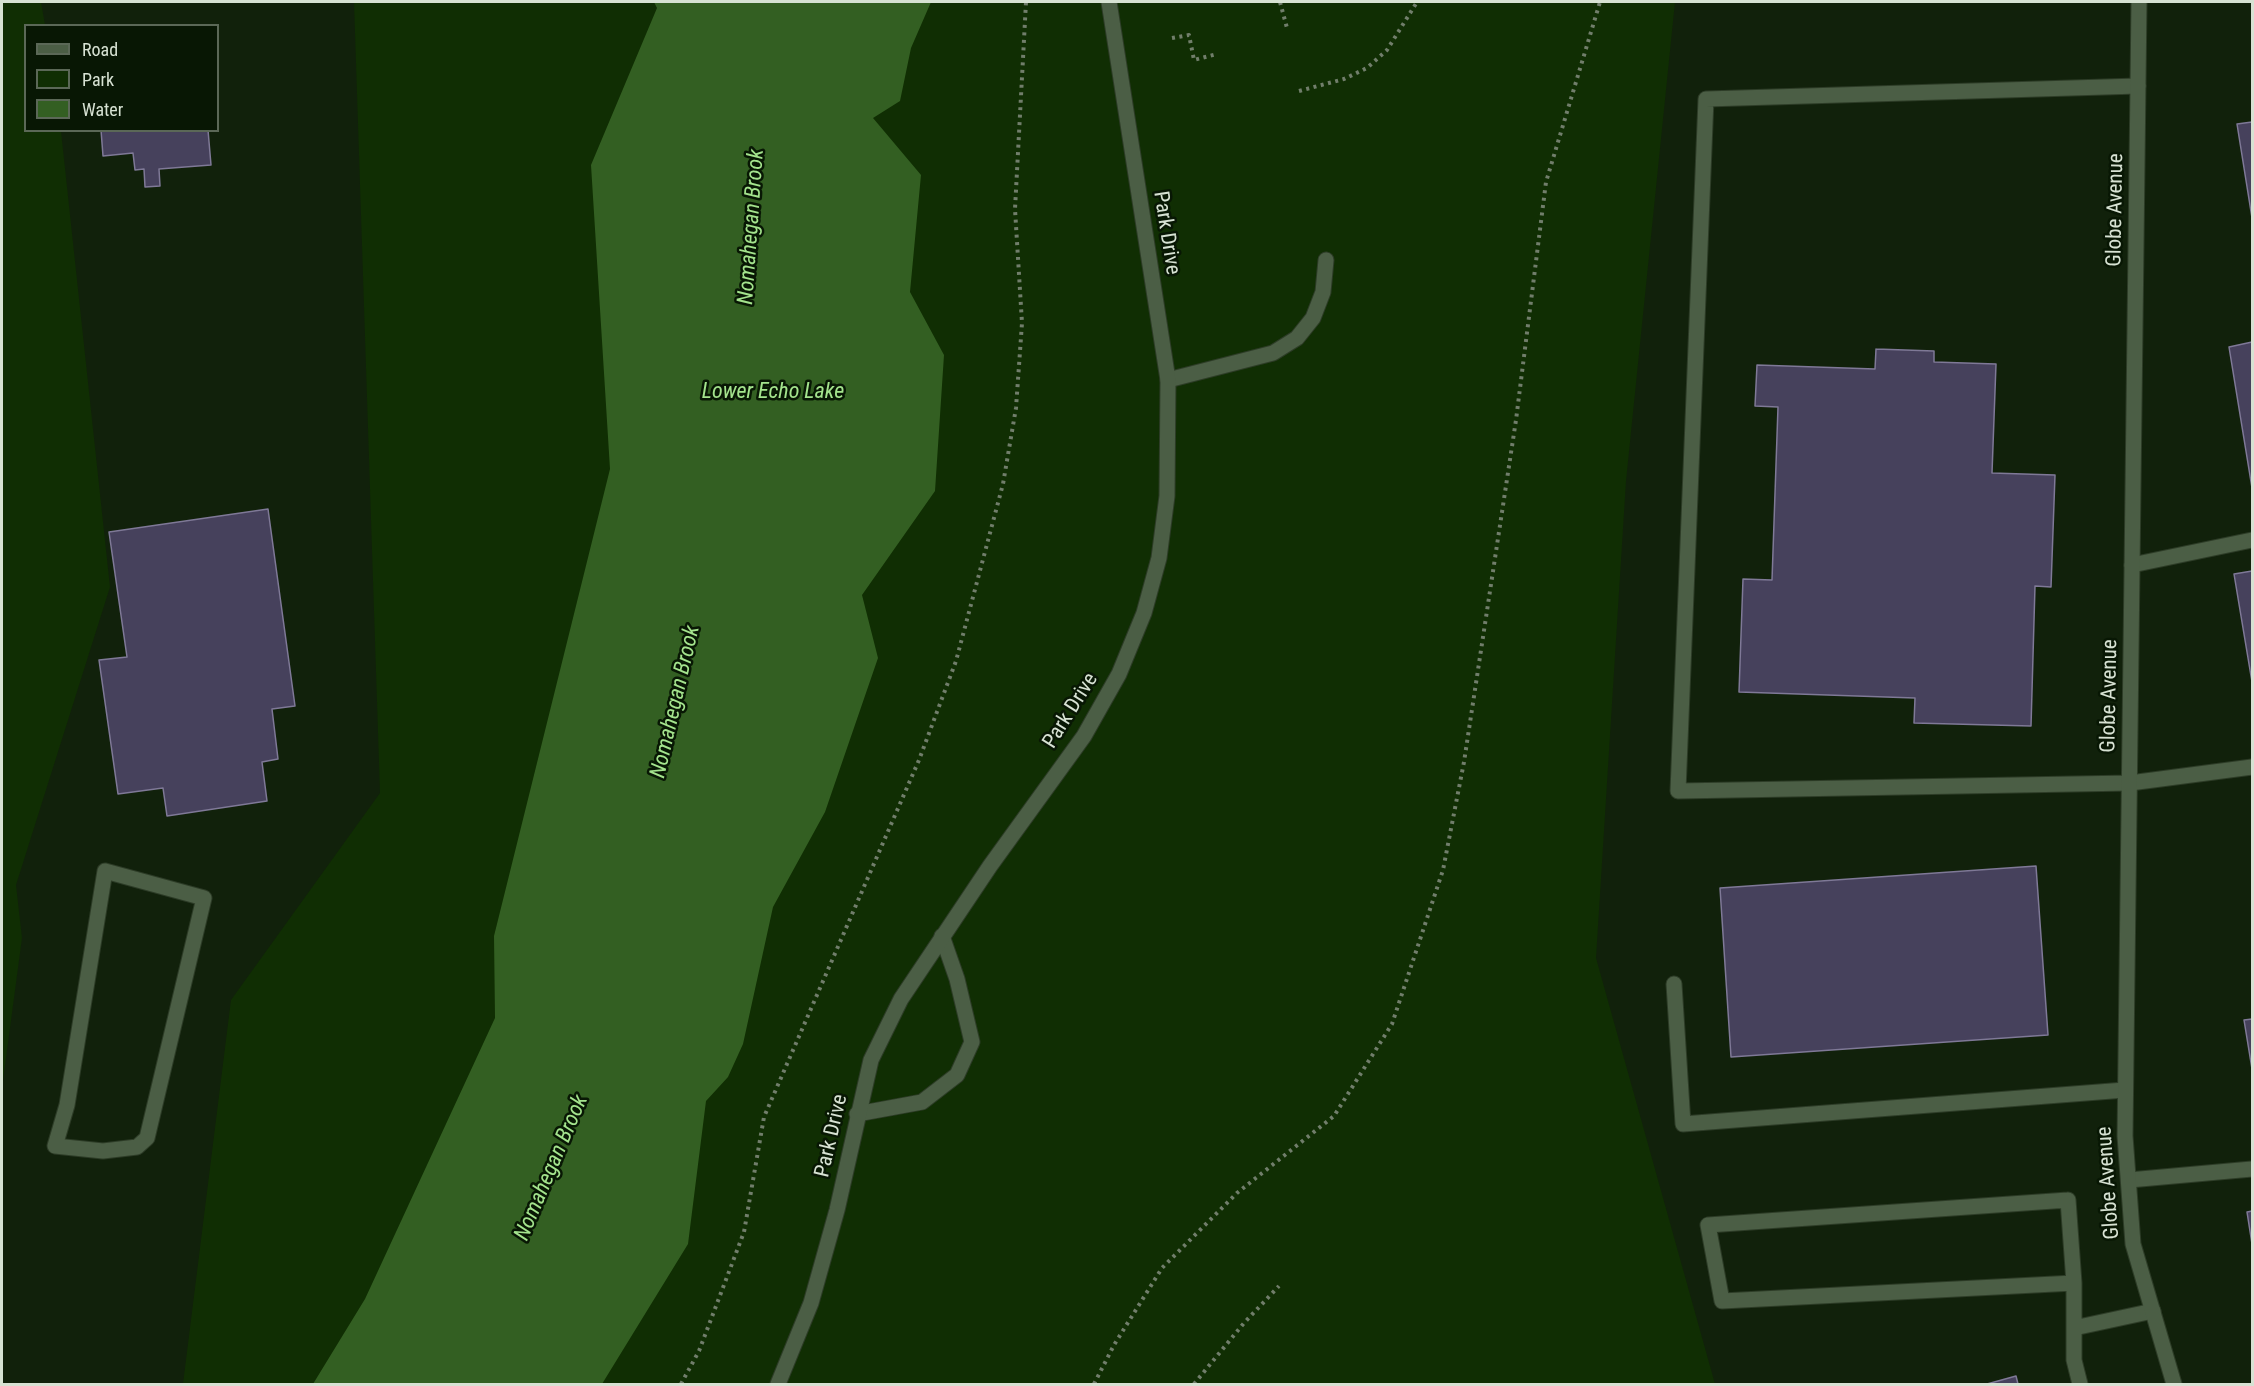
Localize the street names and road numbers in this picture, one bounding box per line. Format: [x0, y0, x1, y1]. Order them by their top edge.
street label: Globe Avenue [2102, 153, 2130, 267]
street label: Park Drive [1147, 189, 1185, 277]
street label: Globe Avenue [2096, 639, 2124, 753]
street label: Park Drive [1038, 669, 1104, 753]
street label: Park Drive [810, 1092, 854, 1180]
street label: Globe Avenue [2092, 1126, 2126, 1240]

